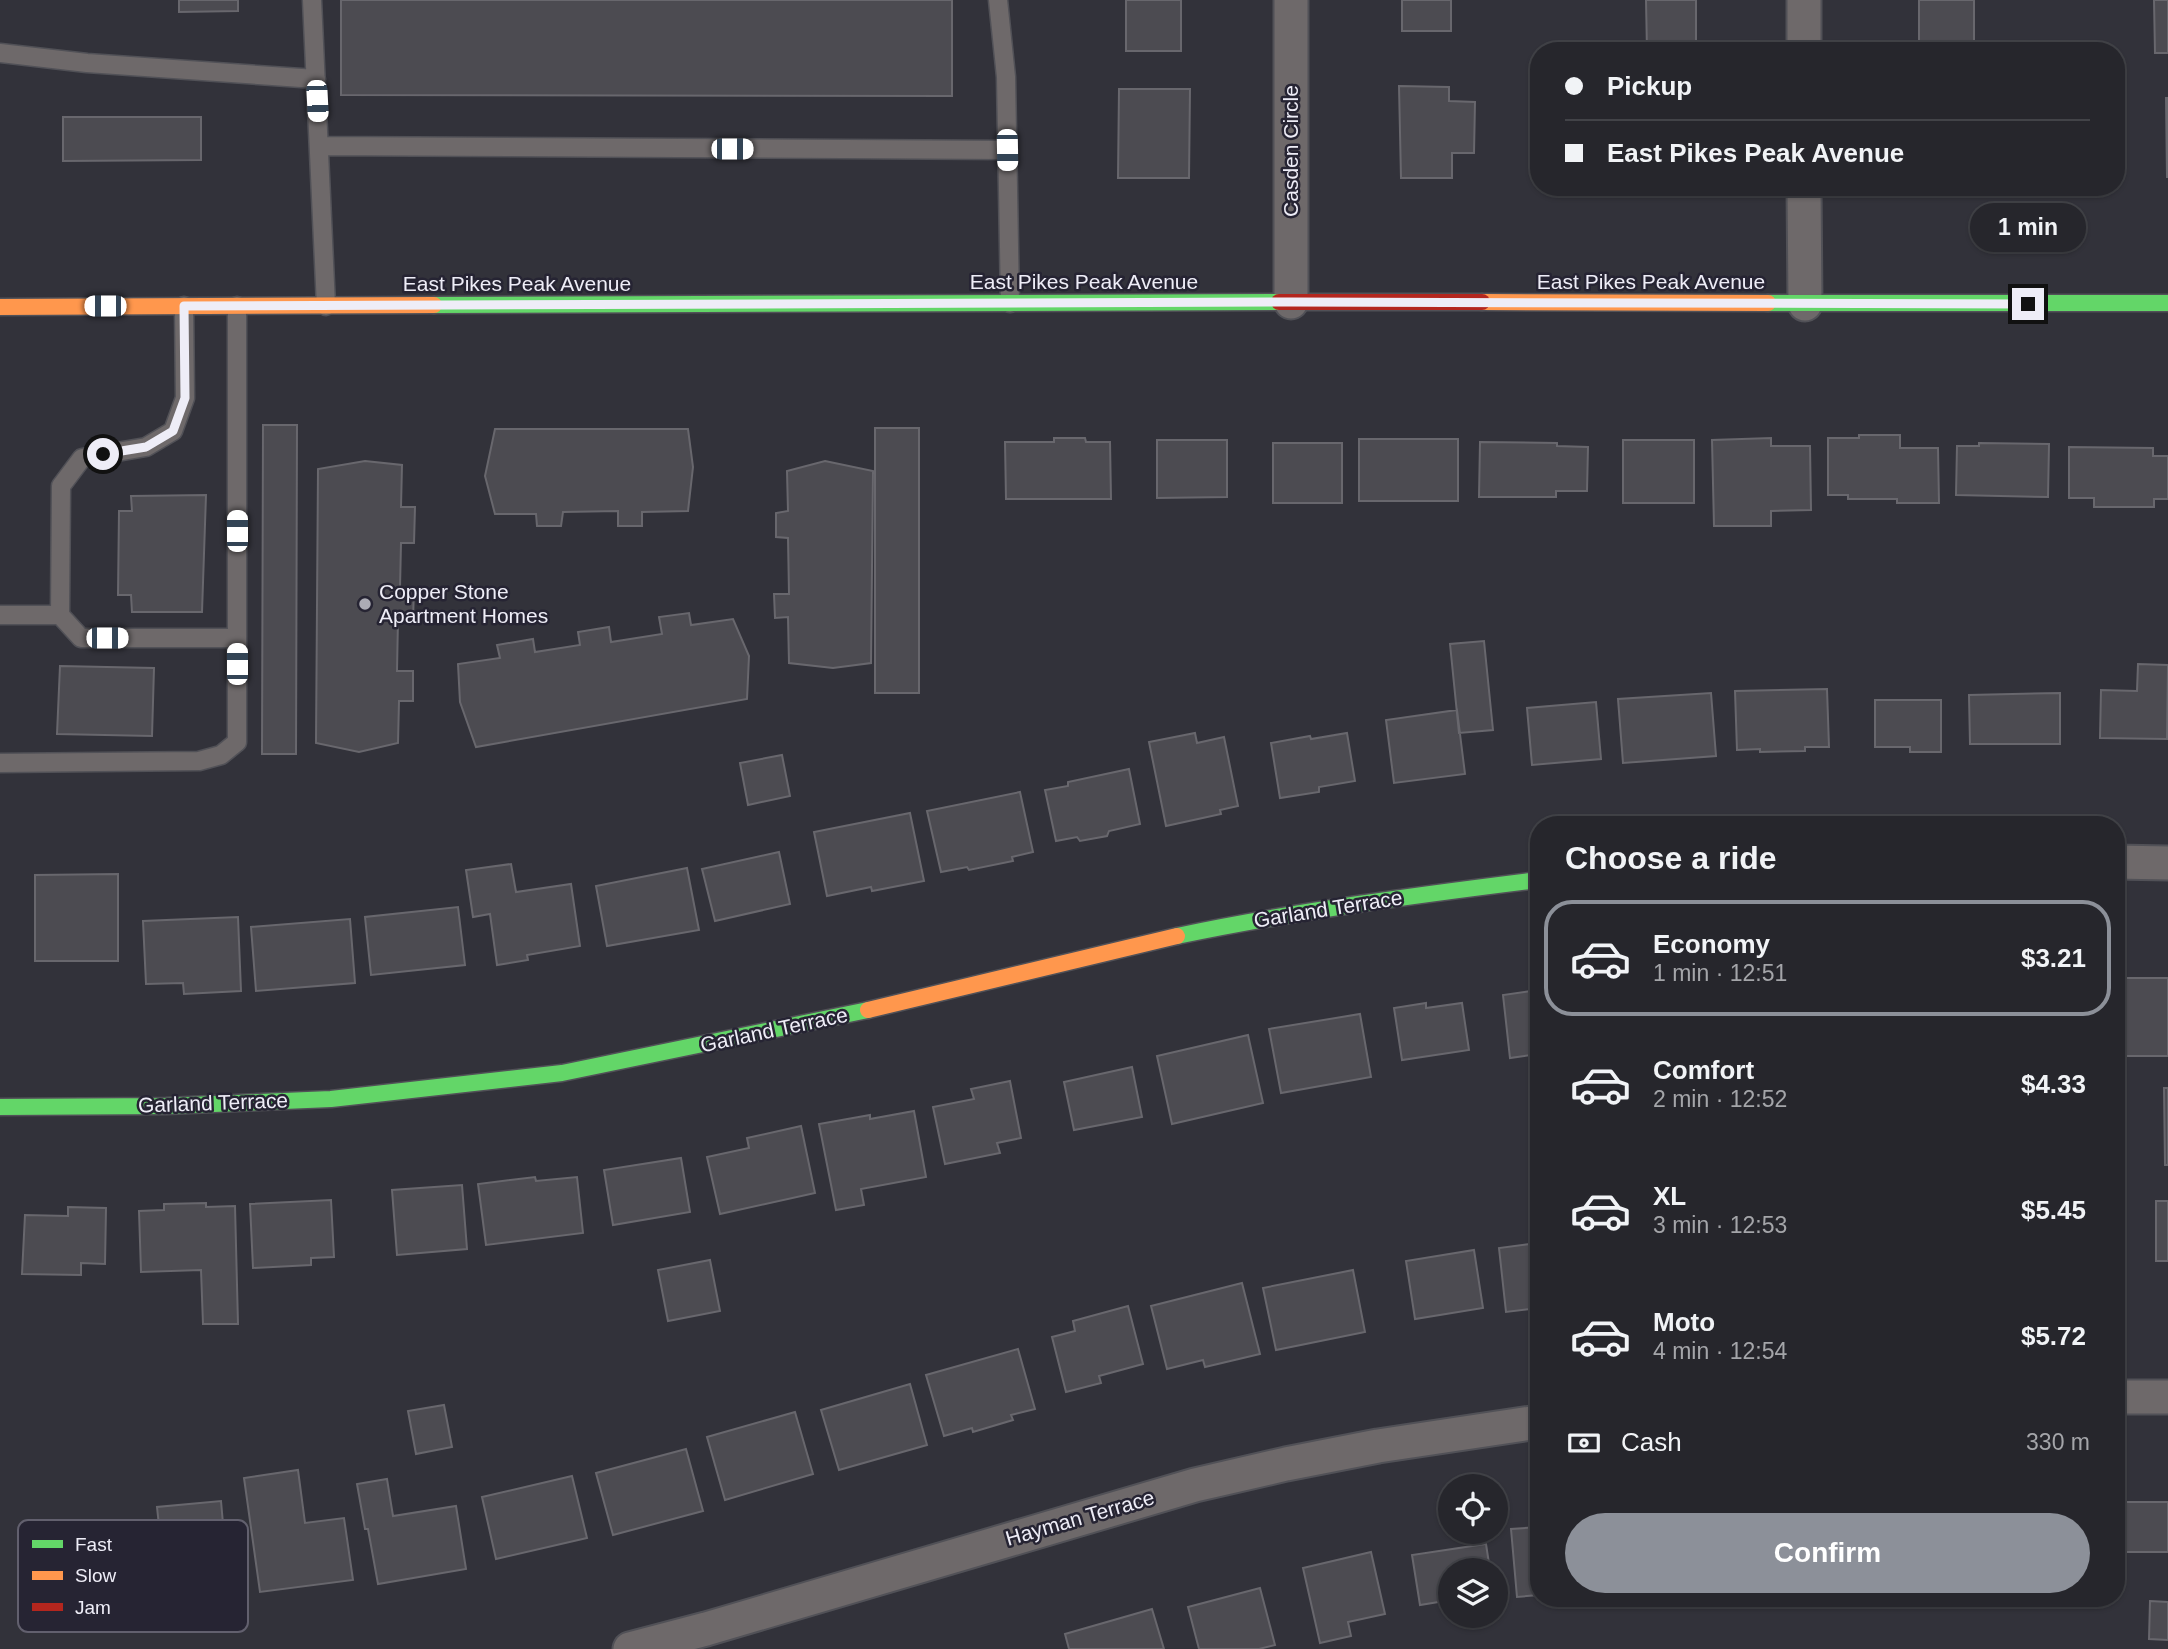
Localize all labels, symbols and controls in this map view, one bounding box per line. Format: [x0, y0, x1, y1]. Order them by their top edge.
text: Pickup [1607, 71, 1692, 101]
car [306, 79, 329, 123]
street label: Casden Circle [1279, 85, 1302, 217]
car [997, 129, 1018, 171]
text: East Pikes Peak Avenue [1607, 138, 1904, 168]
car [712, 139, 754, 160]
callout: 1 min [1970, 202, 2086, 252]
text: 1 min [1998, 214, 2058, 240]
street label: East Pikes Peak Avenue [970, 270, 1198, 293]
street label: East Pikes Peak Avenue [1537, 270, 1765, 293]
street label: East Pikes Peak Avenue [403, 272, 631, 295]
route end [2012, 288, 2044, 320]
car [85, 296, 127, 317]
route start [87, 438, 119, 470]
car [227, 510, 248, 552]
place label: Copper Stone Apartment Homes [379, 580, 548, 627]
marker: Copper Stone Apartment Homes [357, 596, 373, 612]
car [87, 628, 129, 649]
car [227, 643, 248, 685]
text: Choose a ride [1565, 840, 1777, 876]
street label: Garland Terrace [1252, 885, 1404, 932]
icon: car [1569, 927, 1632, 990]
text: Economy [1653, 929, 1770, 959]
text: $3.21 [2021, 943, 2086, 973]
text: 1 min · 12:51 [1653, 960, 1787, 986]
street label: Garland Terrace [698, 1003, 850, 1056]
icon: car [1569, 1053, 1632, 1116]
text: Comfort [1653, 1055, 1754, 1085]
text: $4.33 [2021, 1069, 2086, 1099]
text: 2 min · 12:52 [1653, 1086, 1787, 1112]
street label: Garland Terrace [138, 1088, 288, 1117]
icon: car [1569, 1179, 1632, 1242]
text: XL [1653, 1181, 1686, 1211]
text: $5.45 [2021, 1195, 2086, 1225]
text: 3 min · 12:53 [1653, 1212, 1787, 1238]
icon: car [1569, 1305, 1632, 1368]
text: Moto [1653, 1307, 1715, 1337]
text: $5.72 [2021, 1321, 2086, 1351]
text: 4 min · 12:54 [1653, 1338, 1787, 1364]
icon: cash [1565, 1424, 1603, 1462]
text: Cash [1621, 1427, 1682, 1457]
text: 330 m [2026, 1429, 2090, 1455]
map controls [1438, 1474, 1508, 1628]
button: locate [1438, 1474, 1508, 1544]
street label: Hayman Terrace [1003, 1485, 1157, 1550]
button: Confirm [1565, 1513, 2090, 1593]
legend [18, 1520, 248, 1632]
text: Fast [75, 1534, 113, 1555]
button: layers [1438, 1558, 1508, 1628]
text: Slow [75, 1565, 116, 1586]
text: Jam [75, 1597, 111, 1618]

